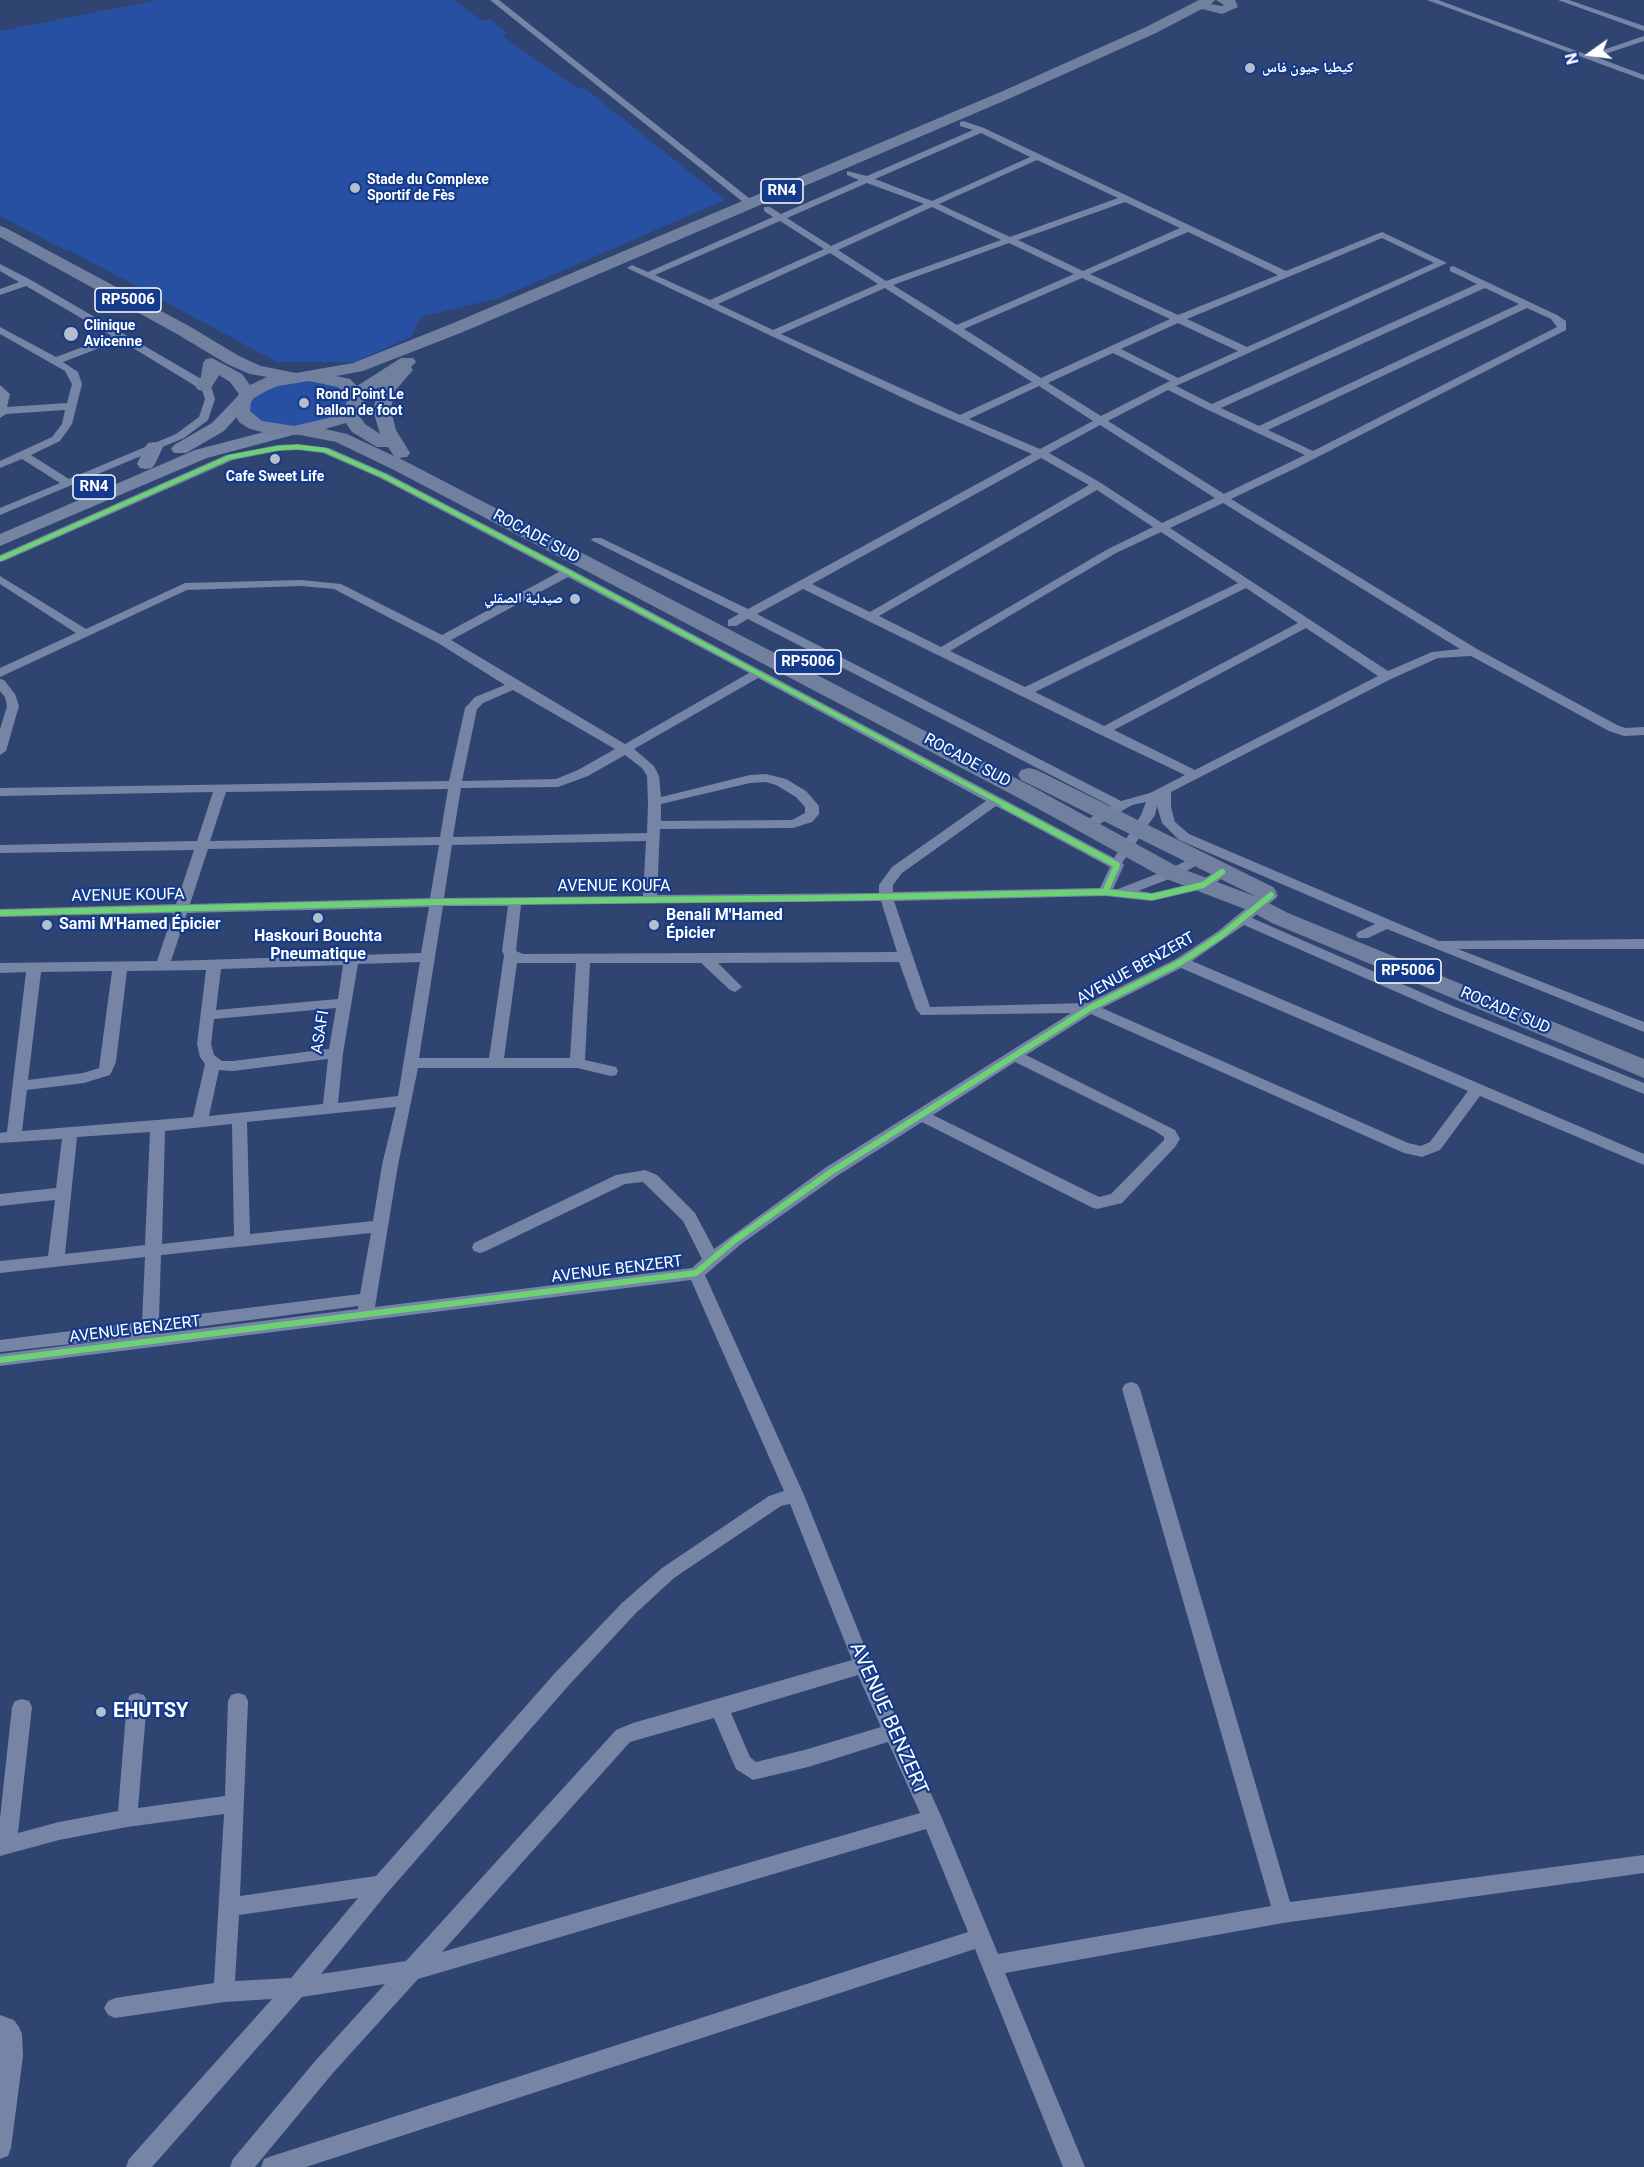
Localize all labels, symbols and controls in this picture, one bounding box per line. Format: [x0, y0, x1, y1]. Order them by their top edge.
north arrow [1560, 24, 1620, 84]
text: N [1561, 51, 1583, 66]
place label: كيطيا جيون فاس [1262, 60, 1353, 76]
marker: كيطيا جيون فاس [1243, 61, 1257, 75]
place label: Stade du Complexe Sportif de Fès [367, 172, 489, 204]
road number: RN4 [761, 179, 803, 203]
marker: Stade du Complexe Sportif de Fès [348, 181, 362, 195]
road number: RP5006 [95, 288, 161, 312]
place label: Clinique Avicenne [84, 318, 142, 350]
marker: Clinique Avicenne [62, 325, 80, 343]
place label: Rond Point Le ballon de foot [316, 387, 404, 419]
marker: Rond Point Le ballon de foot [297, 396, 311, 410]
marker: Cafe Sweet Life [268, 452, 282, 466]
place label: Cafe Sweet Life [226, 469, 324, 485]
road number: RN4 [73, 475, 115, 499]
street label: ROCADE SUD [489, 506, 583, 568]
place label: صيدلية الصقلي [484, 591, 563, 607]
marker: صيدلية الصقلي [568, 592, 582, 606]
road number: RP5006 [775, 650, 841, 674]
street label: ROCADE SUD [920, 730, 1014, 792]
street label: AVENUE KOUFA [557, 877, 671, 897]
street label: AVENUE KOUFA [71, 885, 185, 907]
place label: Benali M'Hamed Épicier [666, 906, 783, 944]
marker: Haskouri Bouchta Pneumatique [311, 911, 325, 925]
place label: Sami M'Hamed Épicier [59, 915, 221, 935]
marker: Sami M'Hamed Épicier [40, 918, 54, 932]
marker: Benali M'Hamed Épicier [647, 918, 661, 932]
place label: Haskouri Bouchta Pneumatique [254, 927, 382, 965]
street label: AVENUE BENZERT [1074, 929, 1198, 1009]
road number: RP5006 [1375, 959, 1441, 983]
street label: ROCADE SUD [1457, 983, 1553, 1039]
street label: ASAFI [308, 1009, 334, 1055]
street label: AVENUE BENZERT [550, 1252, 684, 1288]
street label: AVENUE BENZERT [68, 1312, 202, 1348]
street label: AVENUE BENZERT [844, 1639, 932, 1799]
place label: EHUTSY [113, 1700, 188, 1724]
marker: EHUTSY [94, 1705, 108, 1719]

